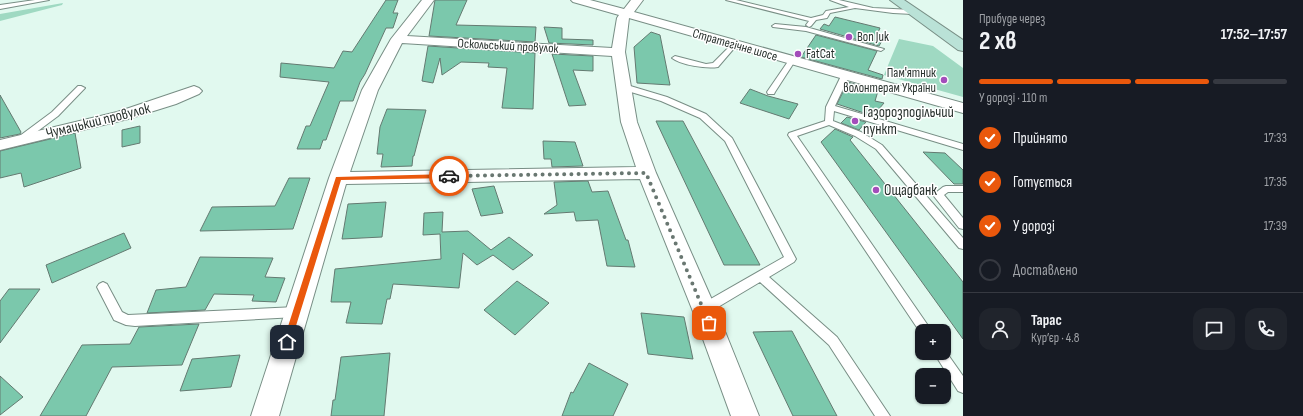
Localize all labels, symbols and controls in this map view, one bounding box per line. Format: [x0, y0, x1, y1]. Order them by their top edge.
text: Прибуде через [979, 11, 1045, 27]
street label: Стратегічне шосе [691, 25, 779, 65]
text: 17:52–17:57 [1221, 25, 1287, 44]
text: 2 хв [979, 26, 1017, 57]
place label: Bon Juk [857, 29, 889, 45]
marker: Bon Juk [844, 32, 854, 42]
street label: Оскольський провулок [457, 35, 559, 57]
place label: FatCat [806, 46, 835, 62]
marker: FatCat [793, 49, 803, 59]
place label: Пам'ятник волонтерам України [843, 65, 936, 96]
marker: Пам'ятник волонтерам України [939, 75, 949, 85]
text: У дорозі · 110 m [979, 90, 1047, 106]
street label: Чумацький провулок [44, 99, 153, 143]
place label: Газорозподільчий пункт [863, 103, 954, 139]
marker: Газорозподільчий пункт [850, 116, 860, 126]
icon: check [979, 127, 1001, 149]
text: Прийнято [1013, 129, 1067, 148]
text: 17:33 [1264, 130, 1287, 146]
courier [429, 156, 469, 196]
icon: car [438, 165, 460, 187]
icon: check [979, 171, 1001, 193]
text: Готується [1013, 173, 1072, 192]
text: 17:35 [1264, 174, 1287, 190]
place label: Ощадбанк [884, 181, 937, 200]
marker: Ощадбанк [871, 185, 881, 195]
icon: check [979, 215, 1001, 237]
text: У дорозі [1013, 217, 1055, 236]
text: 17:39 [1264, 218, 1287, 234]
text: Доставлено [1013, 261, 1078, 280]
pin [692, 306, 726, 340]
button: person [979, 308, 1021, 350]
button: chat [1193, 308, 1235, 350]
button: phone [1245, 308, 1287, 350]
text: Тарас [1031, 311, 1062, 330]
icon: bag [698, 312, 720, 334]
map controls [915, 324, 951, 404]
button: + [915, 324, 951, 360]
pin [270, 325, 304, 359]
text: Кур’єр · 4.8 [1031, 330, 1079, 346]
icon: home [276, 331, 298, 353]
button: − [915, 368, 951, 404]

